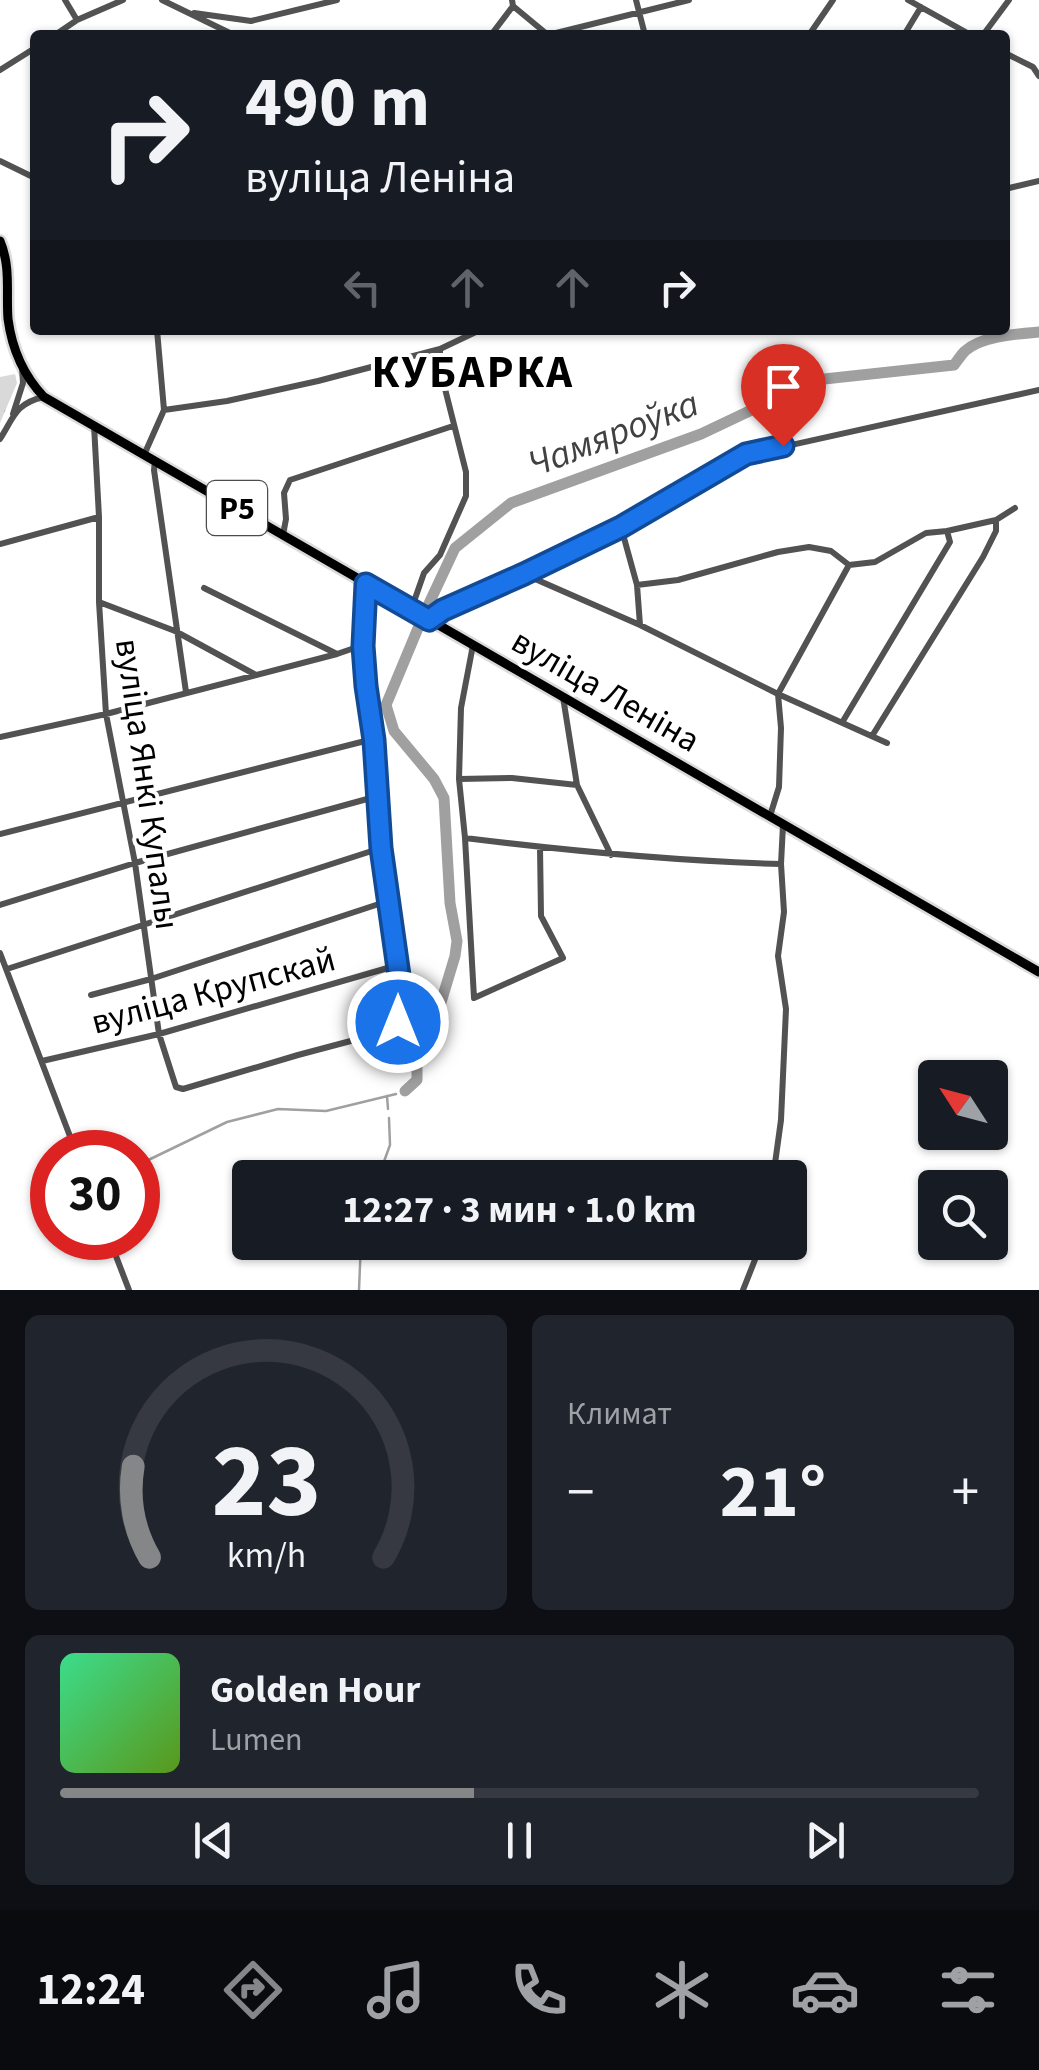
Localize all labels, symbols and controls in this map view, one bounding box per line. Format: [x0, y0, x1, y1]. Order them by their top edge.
text: 490 m [245, 53, 430, 153]
icon: right [80, 70, 210, 200]
text: вуліца Леніна [245, 146, 515, 210]
icon: left [335, 260, 390, 315]
icon: ahead [440, 260, 495, 315]
icon: ahead [545, 260, 600, 315]
icon: right [650, 260, 705, 315]
district label: КУБАРКА [371, 341, 575, 405]
pin [741, 344, 826, 447]
icon: arrive [756, 359, 811, 414]
water label: Чамяроўка [520, 377, 707, 491]
road number: Р5 [207, 481, 267, 535]
street label: вуліца Леніна [502, 617, 709, 765]
street label: вуліца Янкі Купалы [102, 635, 192, 933]
street label: вуліца Крупскай [86, 934, 341, 1048]
position arrow [346, 970, 450, 1074]
north arrow [918, 1060, 1008, 1150]
map controls [918, 1060, 1008, 1260]
speed limit sign: 30 [30, 1130, 160, 1260]
button: search [918, 1170, 1008, 1260]
text: 12:27 · 3 мин · 1.0 km [342, 1183, 697, 1237]
text: Климат [567, 1391, 672, 1437]
text: 23 [211, 1409, 321, 1557]
text: 21° [720, 1439, 826, 1546]
text: − [567, 1454, 594, 1532]
text: + [952, 1454, 979, 1532]
text: km/h [226, 1530, 306, 1581]
text: Golden Hour [210, 1663, 420, 1717]
text: Lumen [210, 1717, 303, 1763]
icon: previous [186, 1813, 241, 1868]
icon: pause [492, 1813, 547, 1868]
icon: next [798, 1813, 853, 1868]
icon: directions [218, 1955, 288, 2025]
icon: music [361, 1955, 431, 2025]
icon: phone [504, 1955, 574, 2025]
icon: climate [647, 1955, 717, 2025]
icon: car [790, 1955, 860, 2025]
icon: filters [933, 1955, 1003, 2025]
text: 12:24 [36, 1958, 145, 2022]

